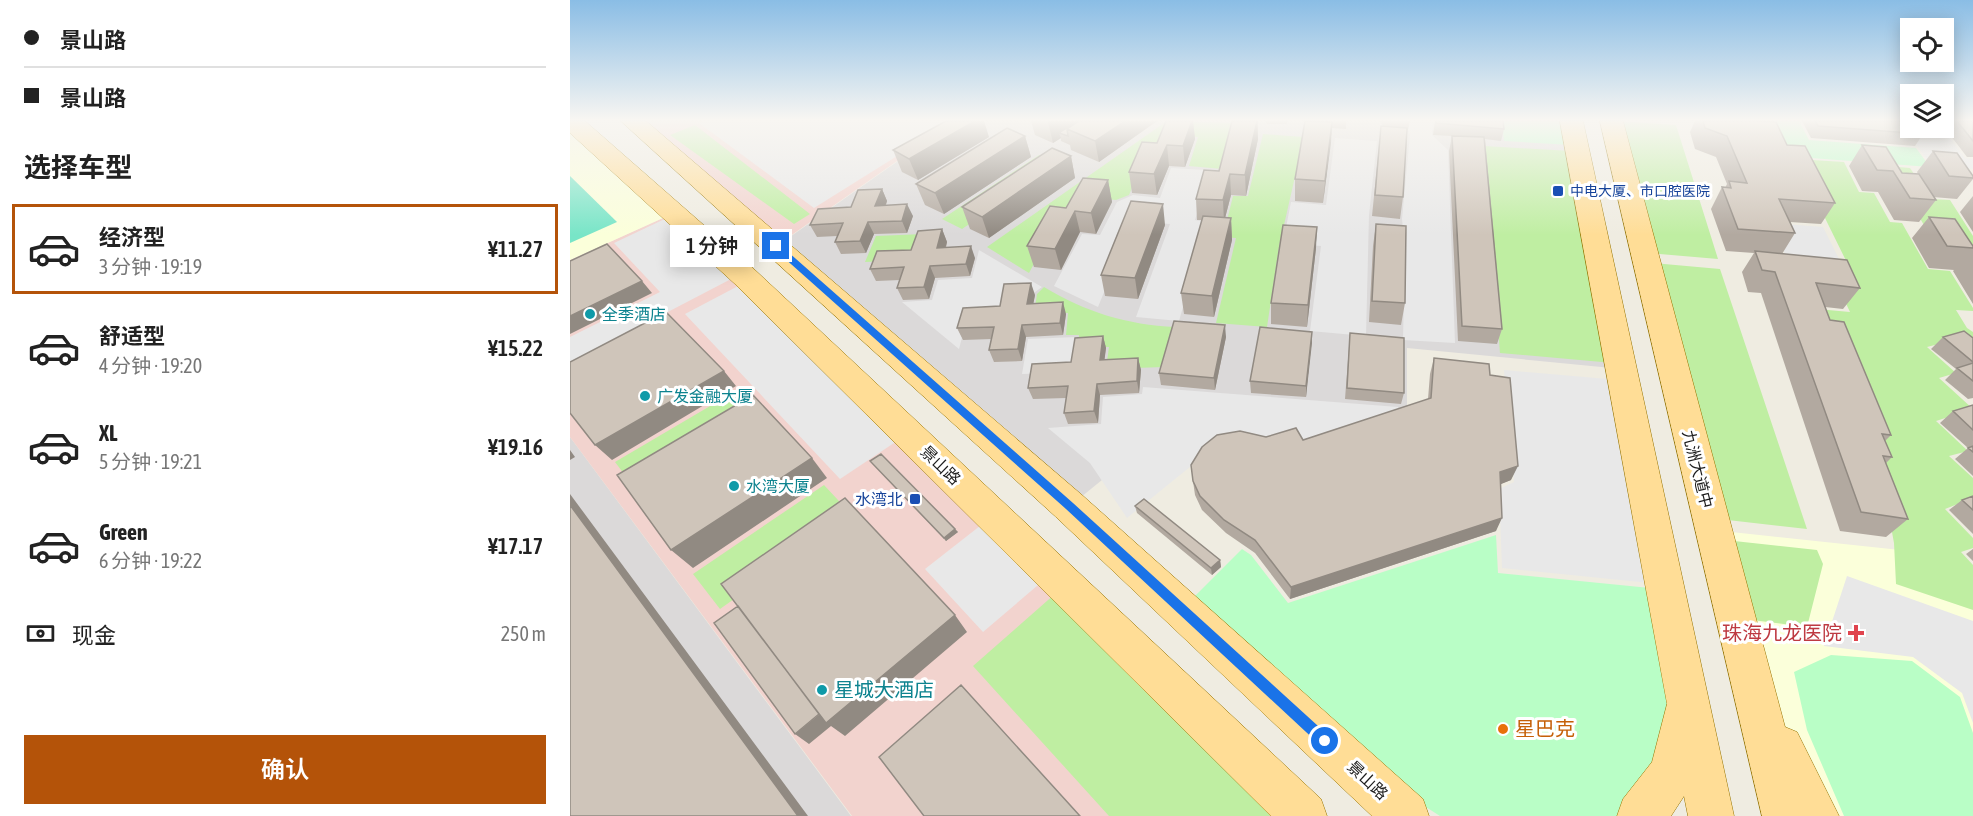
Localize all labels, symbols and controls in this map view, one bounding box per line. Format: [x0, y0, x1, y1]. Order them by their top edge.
map controls [1900, 18, 1954, 138]
button: locate [1900, 18, 1954, 72]
text: 景山路 [60, 27, 126, 53]
button: layers [1900, 84, 1954, 138]
text: 景山路 [60, 85, 126, 111]
text: 选择车型 [24, 152, 132, 183]
place label: 中电大厦、市口腔医院 [1570, 183, 1710, 199]
marker: 中电大厦、市口腔医院 [1551, 184, 1565, 198]
icon: car [27, 222, 81, 276]
text: 经济型 [99, 224, 165, 250]
callout: 1 分钟 [671, 225, 755, 267]
route end [762, 232, 789, 259]
text: 1 分钟 [686, 234, 738, 257]
text: ¥11.27 [488, 236, 543, 262]
text: 3 分钟 · 19:19 [99, 255, 202, 278]
place label: 全季酒店 [602, 305, 666, 323]
marker: 全季酒店 [583, 307, 597, 321]
icon: car [27, 321, 81, 375]
text: 舒适型 [99, 323, 165, 349]
text: ¥15.22 [488, 335, 543, 361]
text: 4 分钟 · 19:20 [99, 354, 202, 377]
place label: 广发金融大厦 [657, 387, 753, 405]
marker: 广发金融大厦 [638, 389, 652, 403]
icon: car [27, 420, 81, 474]
text: XL [99, 420, 117, 446]
street label: 九洲大道中 [1680, 428, 1716, 510]
text: ¥19.16 [488, 434, 543, 460]
street label: 景山路 [917, 442, 965, 488]
text: 5 分钟 · 19:21 [99, 450, 202, 473]
place label: 水湾大厦 [746, 477, 810, 495]
marker: 水湾大厦 [727, 479, 741, 493]
place label: 水湾北 [855, 490, 903, 508]
marker: 水湾北 [908, 492, 922, 506]
icon: car [27, 519, 81, 573]
text: Green [99, 519, 148, 545]
text: ¥17.17 [488, 533, 543, 559]
text: 6 分钟 · 19:22 [99, 549, 202, 572]
icon: cash [24, 617, 57, 650]
place label: 珠海九龙医院 [1722, 621, 1842, 644]
text: 现金 [72, 622, 116, 648]
text: 250 m [501, 622, 546, 645]
marker: 珠海九龙医院 [1847, 624, 1865, 642]
place label: 星城大酒店 [834, 678, 934, 701]
marker: 星城大酒店 [815, 683, 829, 697]
place label: 星巴克 [1515, 717, 1575, 740]
marker: 星巴克 [1496, 722, 1510, 736]
route start [1311, 727, 1338, 754]
button: 确认 [24, 735, 546, 804]
street label: 景山路 [1344, 757, 1392, 803]

